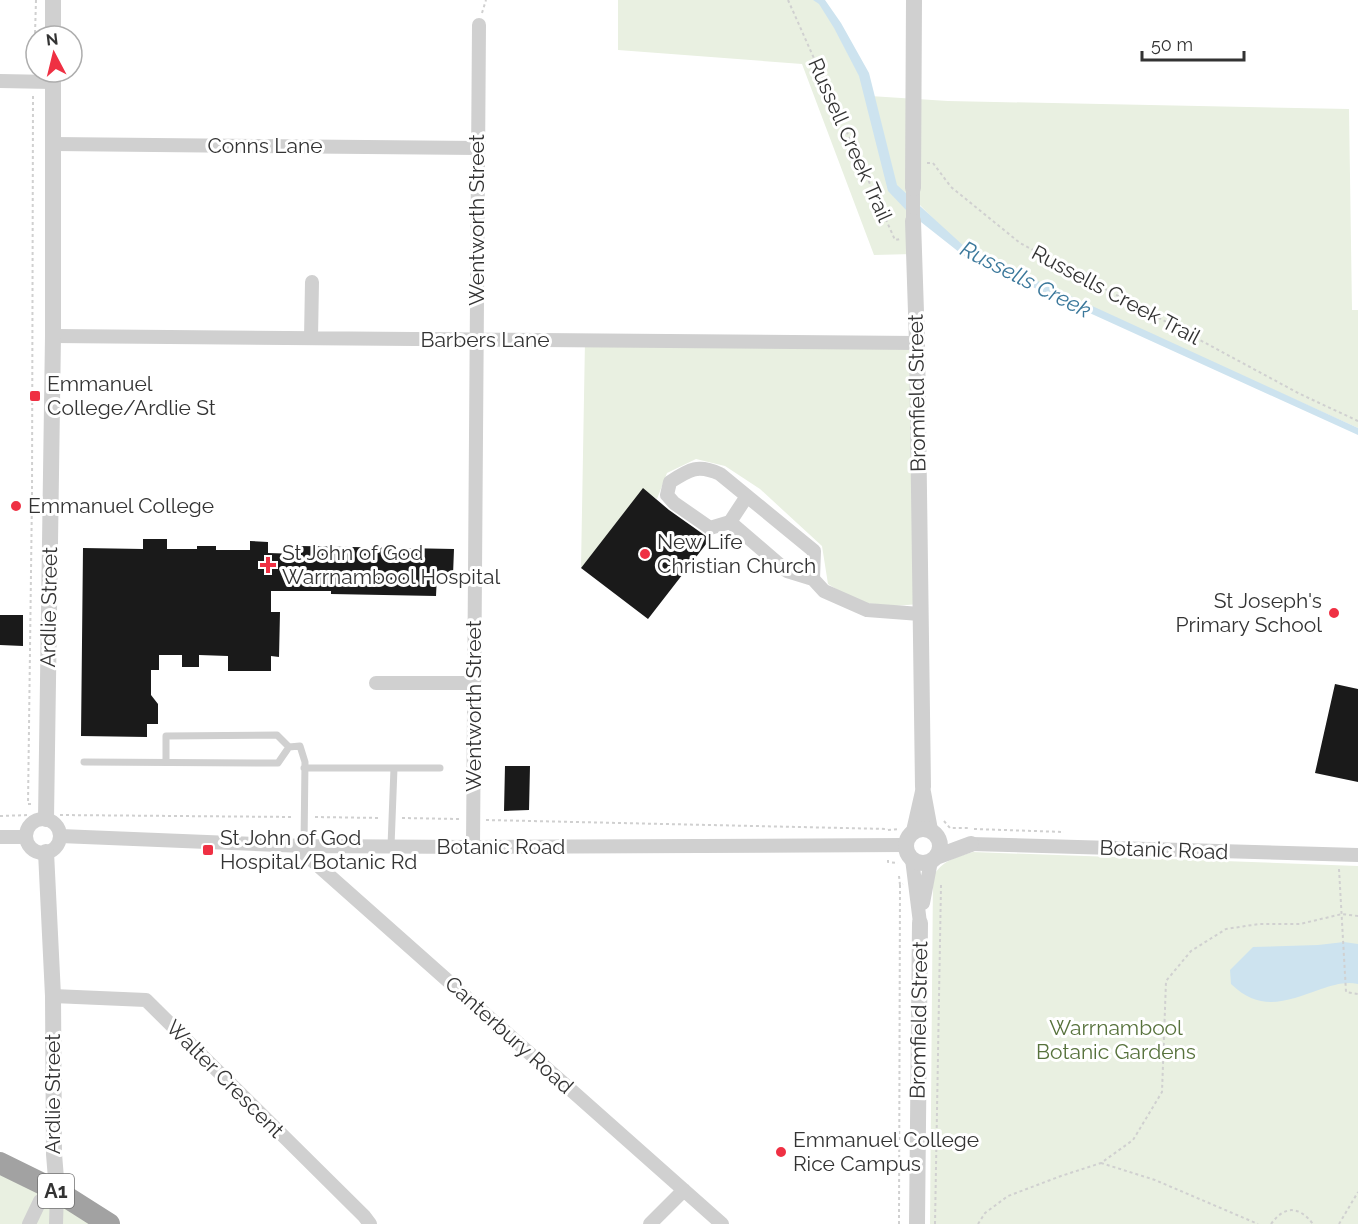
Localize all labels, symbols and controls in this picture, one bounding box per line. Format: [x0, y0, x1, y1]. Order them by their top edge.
north arrow [24, 24, 84, 84]
scale bar [1142, 24, 1244, 62]
text: N [45, 29, 59, 50]
text: 50 m [1151, 34, 1193, 55]
street label: Russell Creek Trail [803, 54, 898, 226]
street label: Conns Lane [207, 133, 323, 158]
street label: Wentworth Street [464, 134, 489, 306]
water label: Russells Creek [956, 235, 1096, 323]
street label: Russells Creek Trail [1028, 240, 1205, 350]
street label: Bromfield Street [903, 314, 930, 472]
street label: Barbers Lane [420, 327, 550, 352]
place label: Emmanuel College/Ardlie St [47, 371, 216, 420]
marker: Emmanuel College/Ardlie St [28, 389, 42, 403]
place label: Emmanuel College [28, 493, 214, 518]
marker: Emmanuel College [9, 499, 23, 513]
place label: New Life Christian Church [657, 529, 816, 578]
place label: St John of God Warrnambool Hospital [282, 540, 500, 589]
street label: Ardlie Street [35, 547, 62, 667]
marker: New Life Christian Church [638, 547, 652, 561]
marker: St John of God Warrnambool Hospital [259, 556, 277, 574]
place label: St Joseph's Primary School [1175, 588, 1322, 637]
marker: St Joseph's Primary School [1327, 606, 1341, 620]
street label: Wentworth Street [461, 620, 486, 792]
place label: St John of God Hospital/Botanic Rd [220, 825, 417, 874]
street label: Botanic Road [437, 834, 565, 859]
street label: Botanic Road [1099, 835, 1229, 864]
marker: St John of God Hospital/Botanic Rd [201, 843, 215, 857]
street label: Bromfield Street [905, 941, 932, 1099]
street label: Canterbury Road [440, 971, 579, 1099]
street label: Walter Crescent [161, 1015, 289, 1143]
park label: Warrnambool Botanic Gardens [1036, 1015, 1196, 1064]
street label: Ardlie Street [40, 1034, 65, 1154]
place label: Emmanuel College Rice Campus [793, 1127, 979, 1176]
marker: Emmanuel College Rice Campus [774, 1145, 788, 1159]
road number: A1 [38, 1174, 74, 1208]

